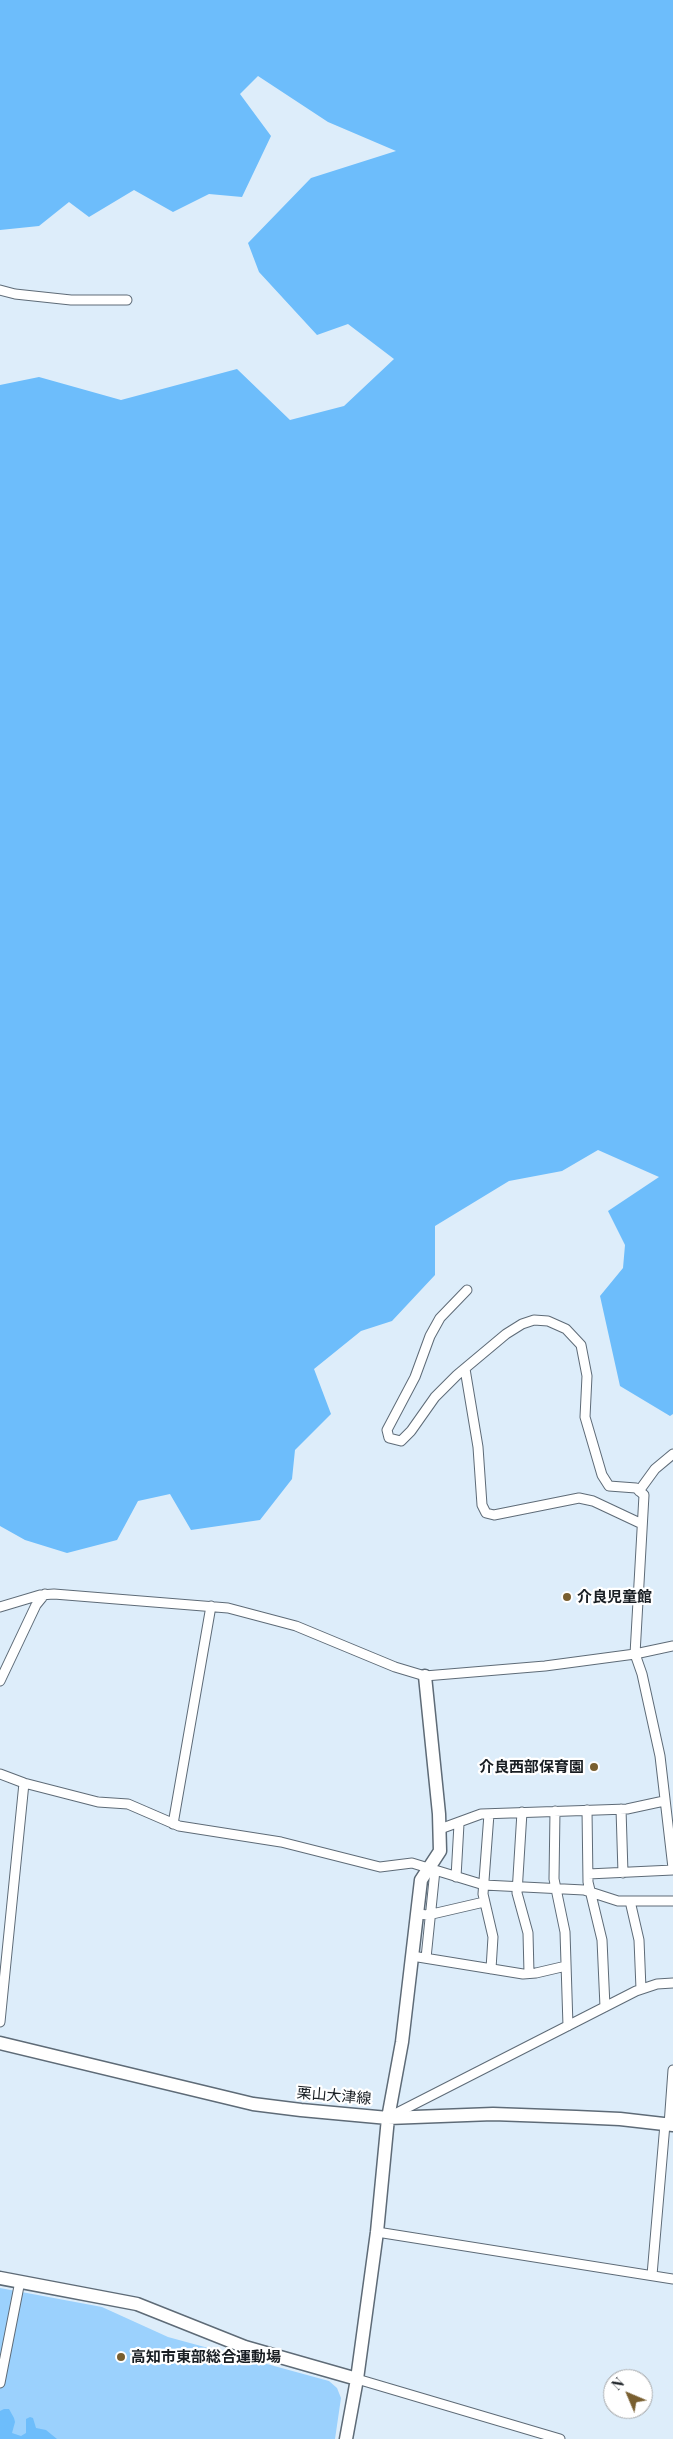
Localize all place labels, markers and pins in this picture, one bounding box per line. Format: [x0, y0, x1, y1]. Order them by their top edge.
place label: 介良児童館 [577, 1588, 652, 1606]
marker: 介良児童館 [561, 1591, 573, 1603]
place label: 介良西部保育園 [479, 1758, 584, 1776]
marker: 介良西部保育園 [588, 1761, 600, 1773]
place label: 高知市東部総合運動場 [131, 2348, 281, 2366]
marker: 高知市東部総合運動場 [115, 2351, 127, 2363]

